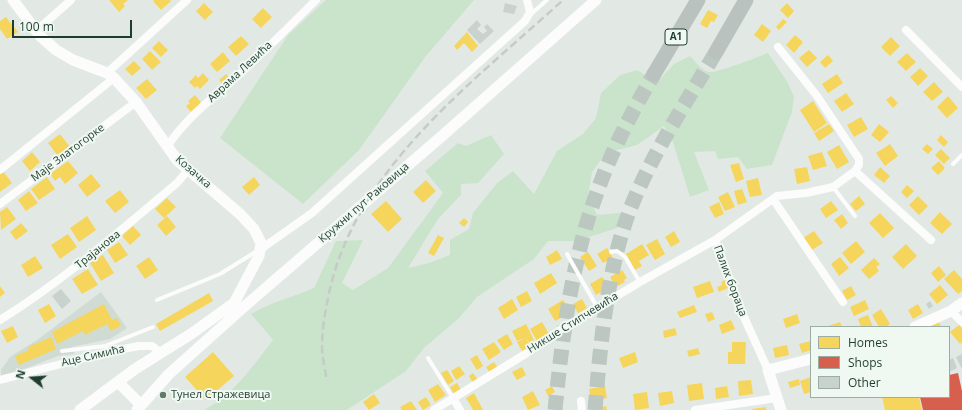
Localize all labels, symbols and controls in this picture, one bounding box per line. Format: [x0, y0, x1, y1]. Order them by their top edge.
scale bar [14, 12, 134, 38]
text: 100 m [19, 18, 54, 35]
road number: A1 [665, 29, 687, 45]
street label: Аврама Левића [205, 39, 275, 105]
street label: Маје Златогорке [29, 121, 107, 185]
street label: Козачка [172, 153, 214, 191]
street label: Кружни пут Раковица [316, 160, 412, 246]
street label: Трајанова [73, 228, 123, 272]
street label: Палих бораца [710, 244, 750, 318]
street label: Никше Стипчевића [525, 290, 621, 356]
legend [810, 326, 950, 398]
text: Homes [848, 334, 888, 351]
street label: Аце Симића [60, 342, 126, 370]
text: Shops [848, 354, 882, 371]
north arrow [12, 358, 52, 398]
text: N [12, 368, 29, 381]
text: Other [848, 374, 881, 391]
place label: Тунел Стражевица [171, 388, 270, 402]
marker: Тунел Стражевица [158, 390, 168, 400]

